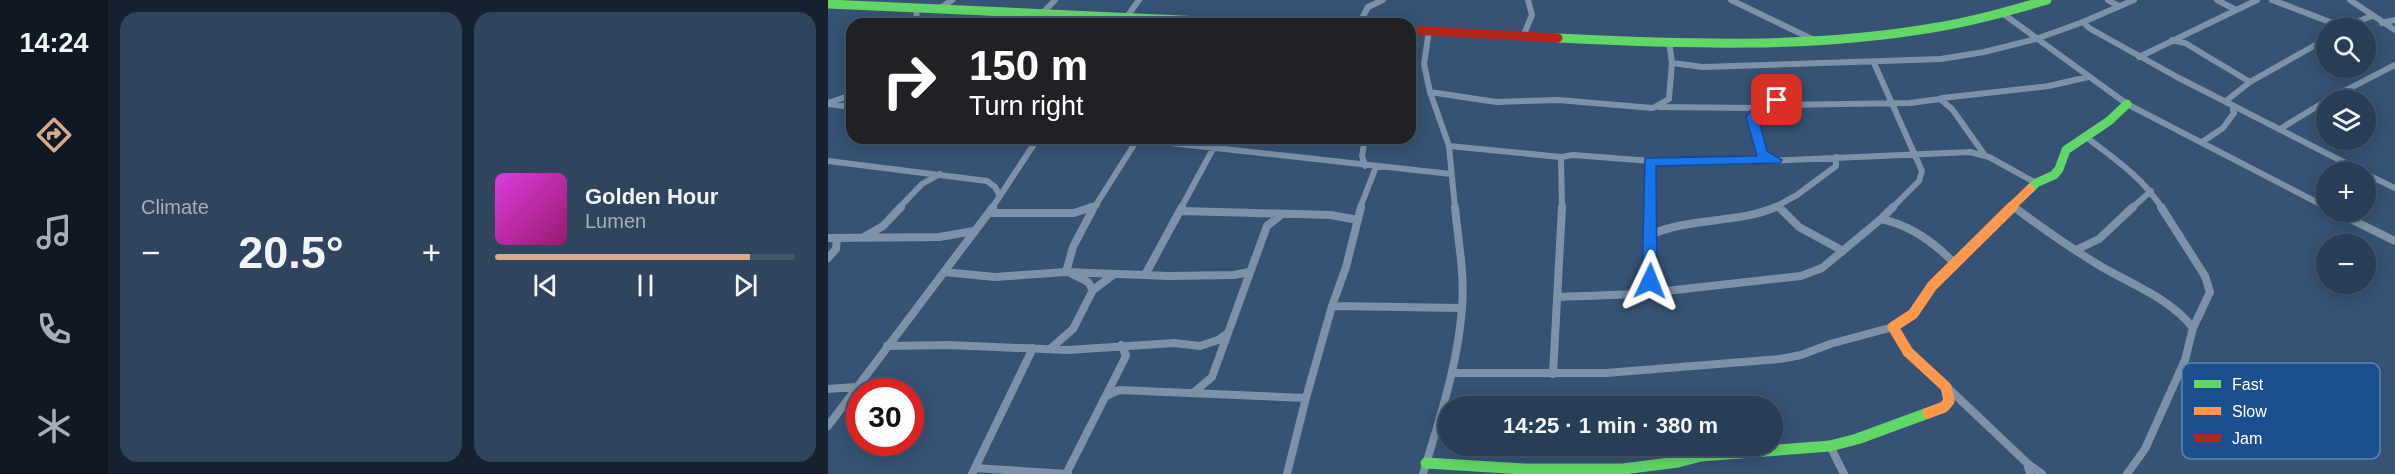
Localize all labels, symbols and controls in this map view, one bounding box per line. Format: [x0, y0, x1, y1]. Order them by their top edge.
map controls [2316, 18, 2376, 294]
button: search [2316, 18, 2376, 78]
text: 14:24 [19, 28, 89, 58]
icon: right [870, 42, 948, 120]
text: 150 m [969, 42, 1088, 89]
pin [1751, 74, 1802, 125]
icon: arrive [1760, 83, 1793, 116]
button: layers [2316, 90, 2376, 150]
text: Turn right [969, 91, 1084, 121]
icon: directions [33, 114, 75, 156]
button: + [2316, 162, 2376, 222]
text: Golden Hour [585, 184, 718, 209]
text: Climate [141, 196, 209, 218]
text: Lumen [585, 210, 646, 232]
icon: music [33, 211, 75, 253]
text: 20.5° [238, 227, 344, 278]
text: − [141, 234, 160, 271]
text: + [422, 234, 441, 271]
button: − [2316, 234, 2376, 294]
position arrow [1618, 249, 1682, 313]
icon: previous [529, 269, 562, 302]
icon: pause [629, 269, 662, 302]
icon: next [729, 269, 762, 302]
icon: phone [33, 308, 75, 350]
legend [2182, 363, 2380, 459]
text: Fast [2232, 376, 2264, 393]
speed limit sign: 30 [846, 378, 924, 456]
text: Slow [2232, 403, 2267, 420]
icon: climate [33, 405, 75, 447]
text: 14:25 · 1 min · 380 m [1503, 413, 1718, 438]
text: Jam [2232, 430, 2262, 447]

